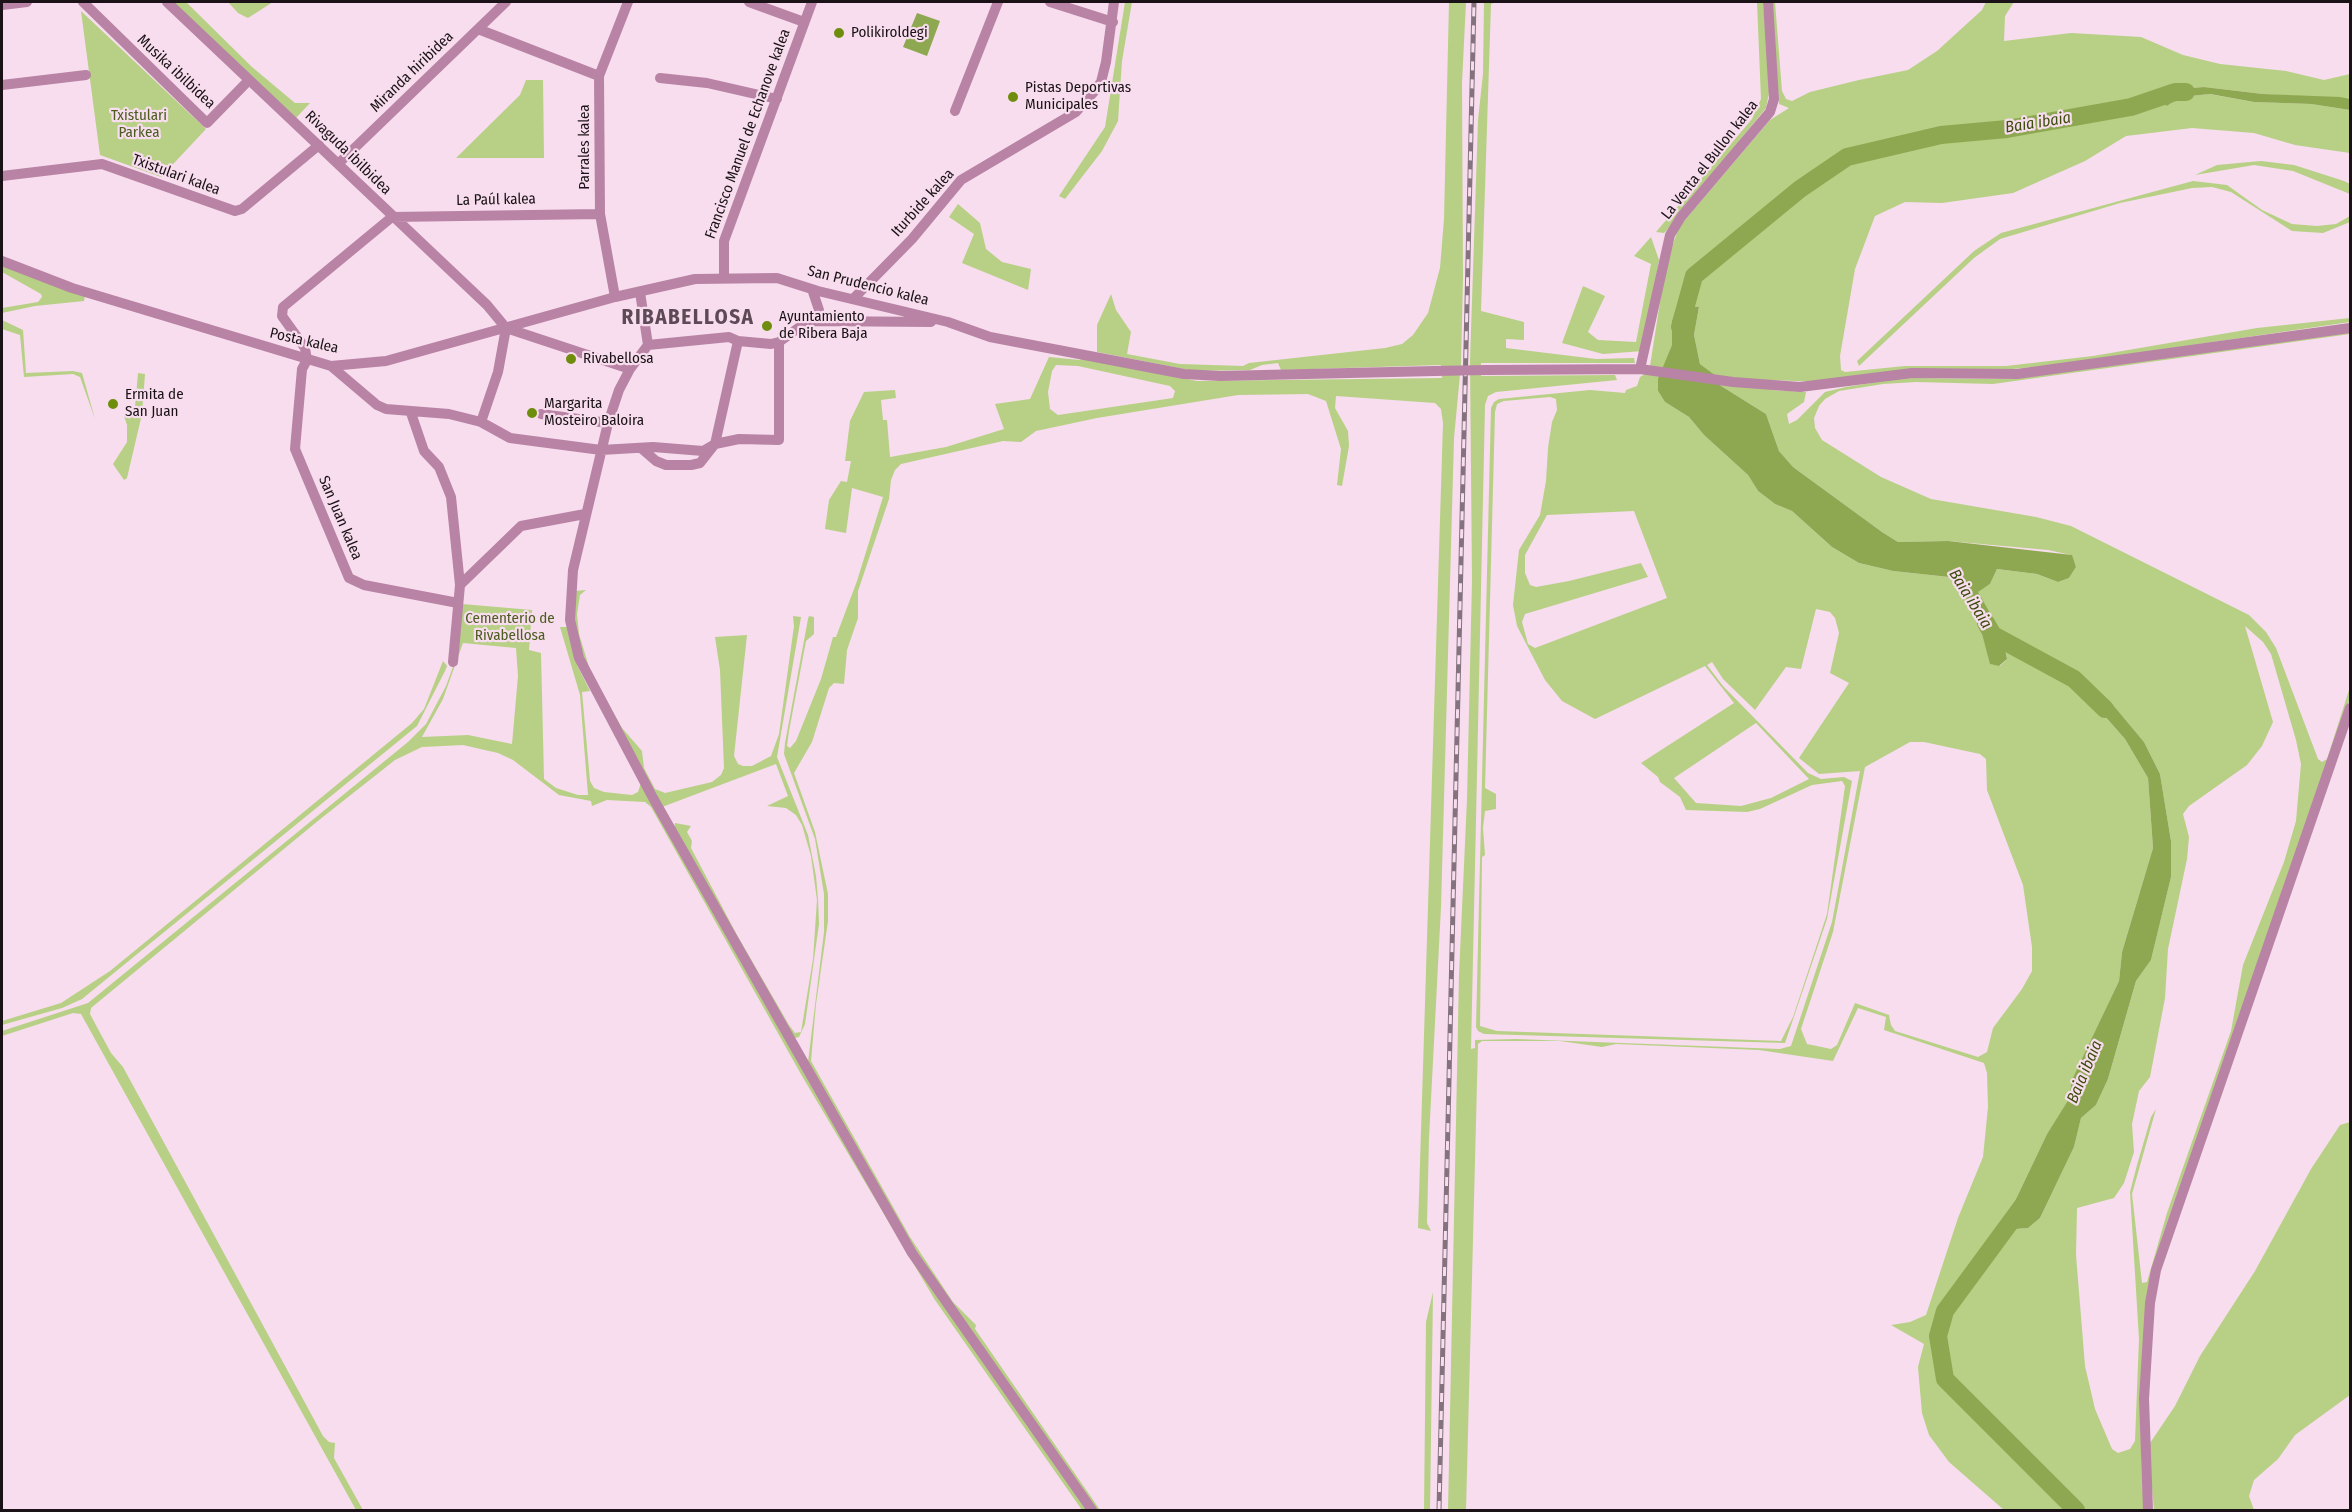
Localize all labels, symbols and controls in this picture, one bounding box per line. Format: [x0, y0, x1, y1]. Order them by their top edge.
place label: Polikiroldegi [851, 24, 928, 42]
marker: Polikiroldegi [832, 26, 846, 40]
street label: Francisco Manuel de Echanove kalea [702, 27, 794, 241]
street label: Miranda hiribidea [367, 28, 457, 116]
street label: Musika ibilbidea [133, 31, 219, 113]
place label: Pistas Deportivas Municipales [1025, 79, 1131, 114]
marker: Pistas Deportivas Municipales [1006, 90, 1020, 104]
street label: La Venta el Bullon kalea [1658, 97, 1762, 223]
street label: Parrales kalea [576, 104, 594, 190]
park label: Txistulari Parkea [111, 107, 167, 142]
street label: Rivaguda ibilbidea [301, 107, 395, 199]
water label: Baia ibaia [2004, 108, 2072, 138]
street label: Txistulari kalea [130, 151, 222, 199]
street label: Iturbide kalea [888, 165, 958, 241]
street label: La Paúl kalea [456, 190, 536, 210]
street label: San Prudencio kalea [806, 262, 930, 310]
district label: RIBABELLOSA [622, 305, 754, 331]
place label: Ayuntamiento de Ribera Baja [779, 308, 867, 343]
marker: Ayuntamiento de Ribera Baja [760, 319, 774, 333]
street label: Posta kalea [268, 324, 340, 358]
place label: Rivabellosa [583, 350, 654, 368]
marker: Rivabellosa [564, 352, 578, 366]
place label: Ermita de San Juan [125, 386, 184, 421]
place label: Margarita Mosteiro Baloira [544, 395, 644, 430]
marker: Ermita de San Juan [106, 397, 120, 411]
marker: Margarita Mosteiro Baloira [525, 406, 539, 420]
street label: San Juan kalea [314, 473, 366, 563]
water label: Baia ibaia [1944, 566, 1996, 632]
park label: Cementerio de Rivabellosa [465, 610, 555, 645]
water label: Baia ibaia [2063, 1038, 2107, 1106]

